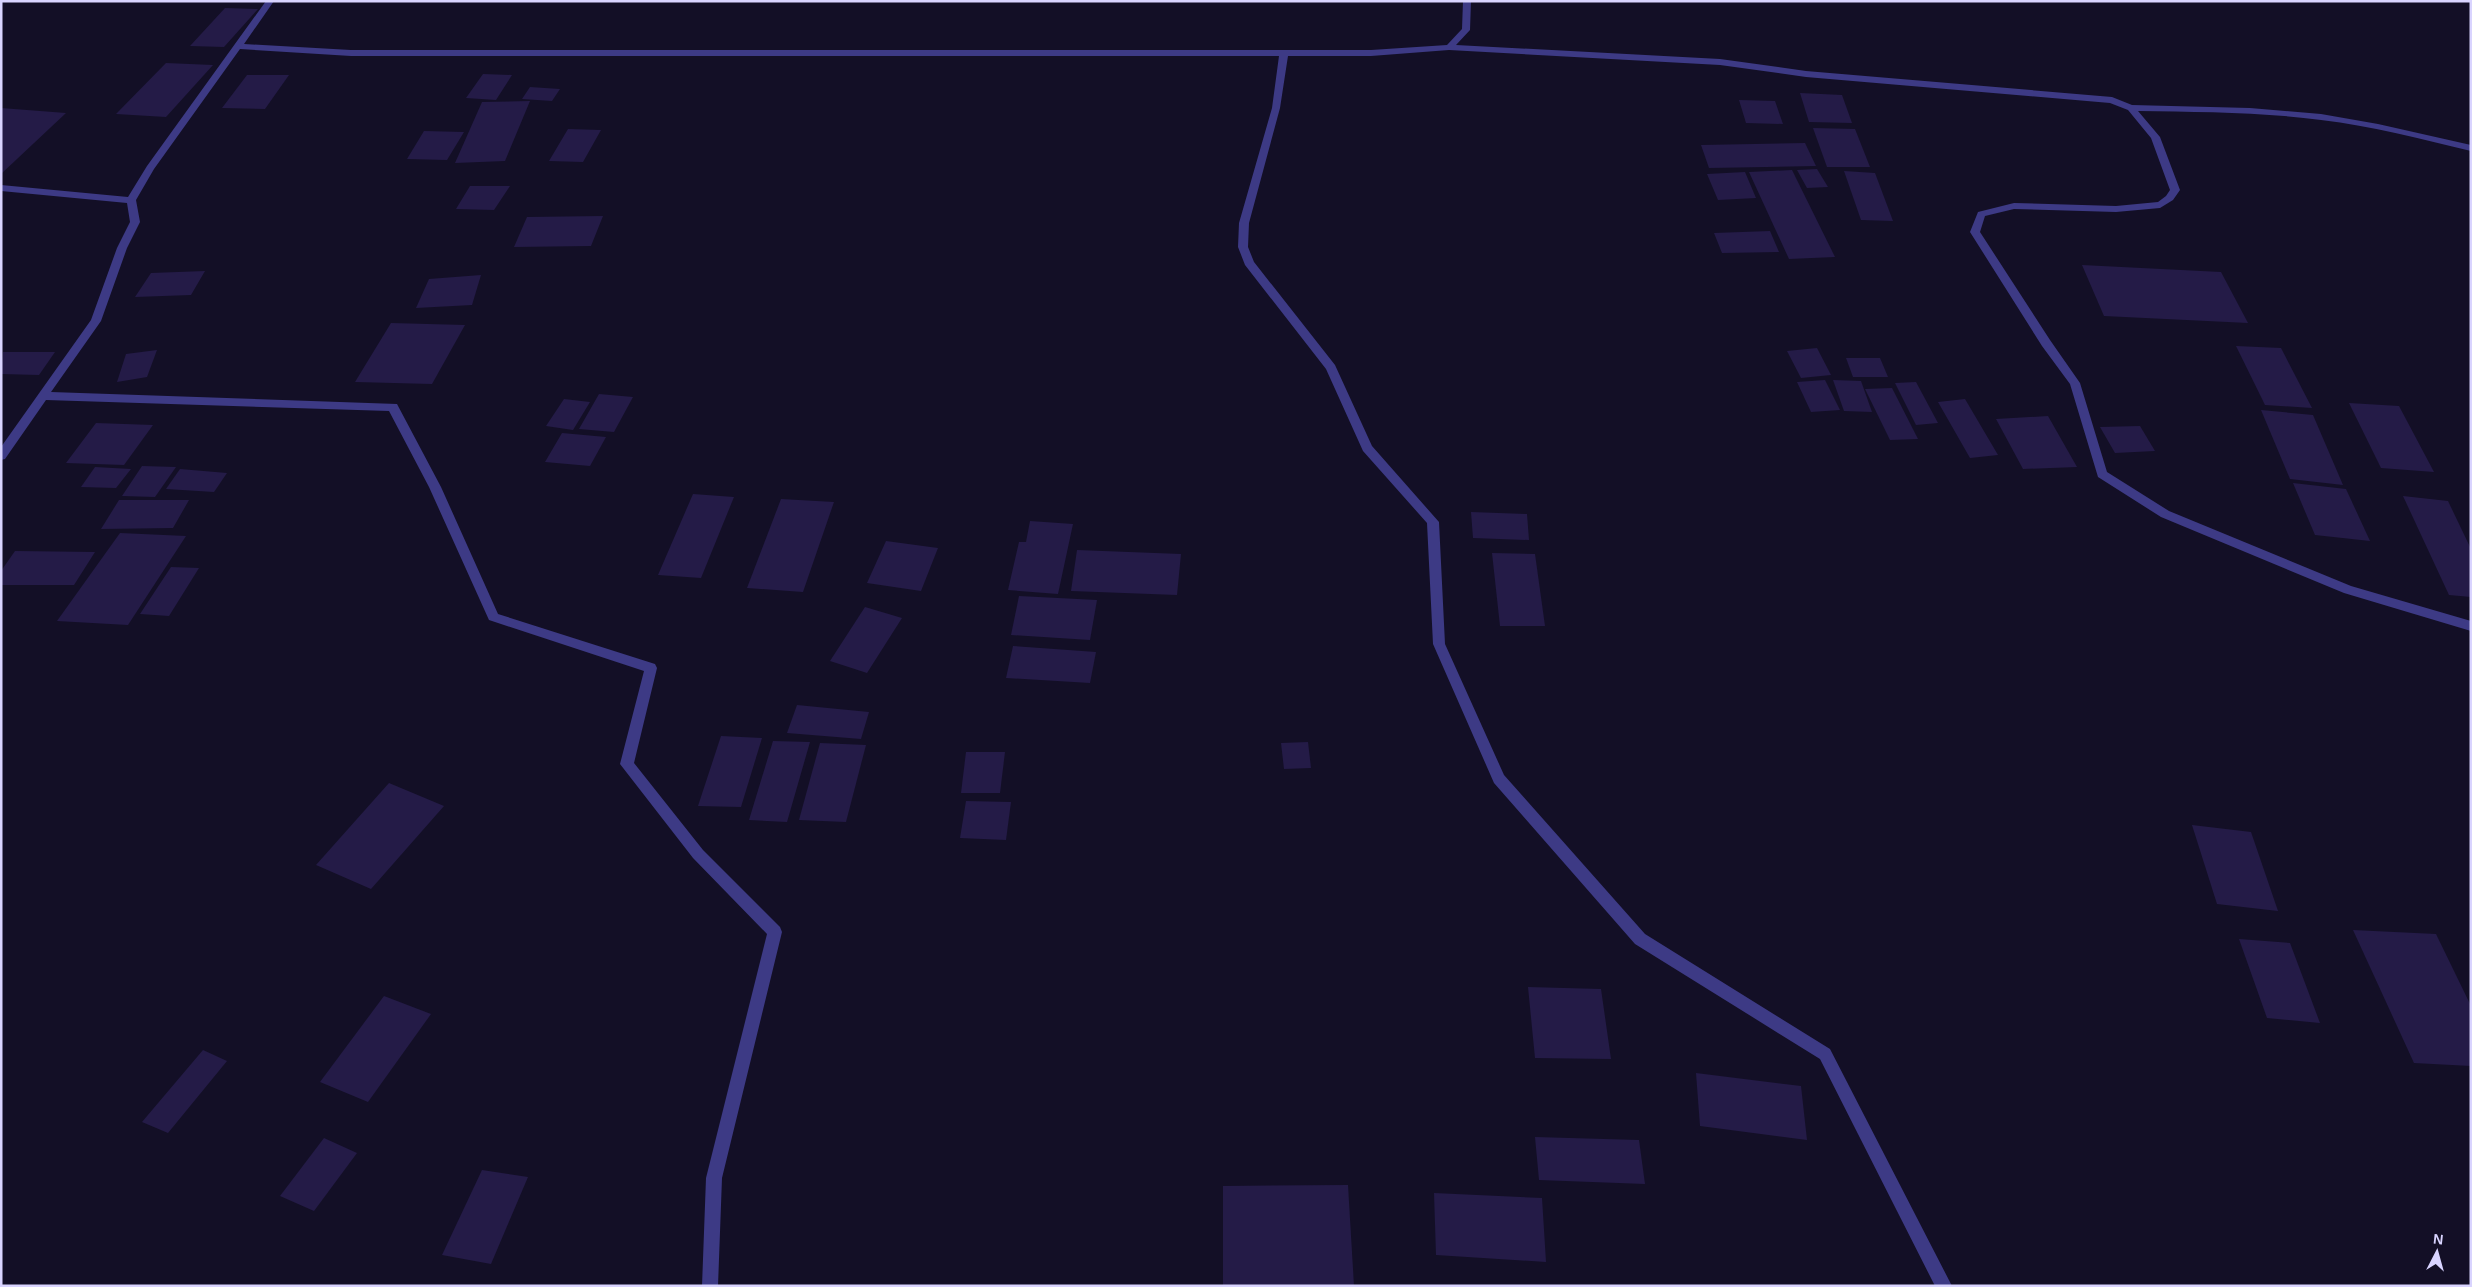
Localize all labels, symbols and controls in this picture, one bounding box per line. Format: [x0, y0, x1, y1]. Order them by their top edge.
north arrow [2412, 1227, 2462, 1277]
text: N [2432, 1231, 2444, 1248]

